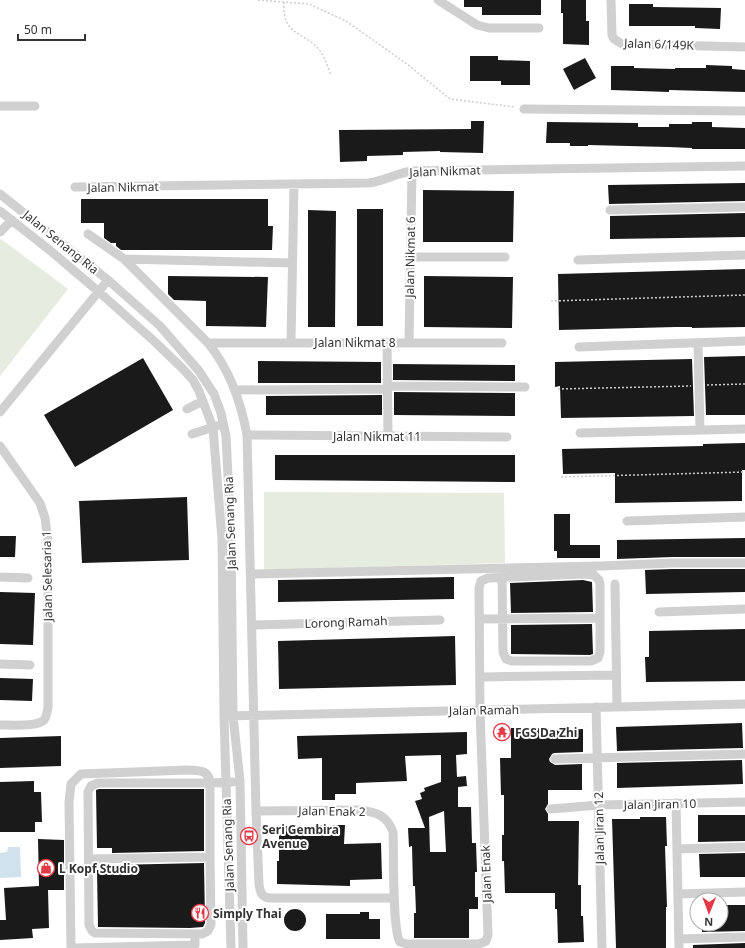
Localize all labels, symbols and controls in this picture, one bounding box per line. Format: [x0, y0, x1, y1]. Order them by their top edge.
scale bar [18, 16, 85, 42]
text: 50 m [24, 21, 52, 38]
street label: Jalan 6/149K [623, 34, 695, 54]
street label: Jalan Nikmat [408, 161, 482, 181]
street label: Jalan Nikmat [86, 178, 159, 196]
street label: Jalan Senang Ria [19, 205, 103, 278]
street label: Jalan Nikmat 6 [401, 216, 419, 299]
street label: Jalan Nikmat 8 [313, 334, 396, 351]
street label: Jalan Nikmat 11 [332, 428, 421, 445]
street label: Jalan Senang Ria [220, 476, 240, 571]
street label: Jalan Selesaria 1 [38, 530, 56, 623]
street label: Lorong Ramah [304, 612, 388, 632]
street label: Jalan Ramah [448, 701, 519, 719]
temple icon: FGS Da Zhi [492, 722, 512, 742]
place label: FGS Da Zhi [515, 724, 577, 741]
street label: Jalan Jiran 12 [590, 791, 608, 865]
street label: Jalan Jiran 10 [623, 795, 697, 813]
street label: Jalan Senang Ria [218, 798, 238, 893]
street label: Jalan Enak 2 [297, 802, 366, 820]
place label: Seri Gembira Avenue [262, 821, 339, 852]
bus stop icon: Seri Gembira Avenue [239, 826, 259, 846]
street label: Jalan Enak [476, 844, 496, 904]
shop icon: L Kopf Studio [36, 858, 56, 878]
place label: L Kopf Studio [59, 860, 138, 877]
north arrow [689, 892, 729, 932]
restaurant icon: Simply Thai [190, 903, 210, 923]
place label: Simply Thai [213, 905, 282, 922]
text: N [704, 915, 713, 930]

